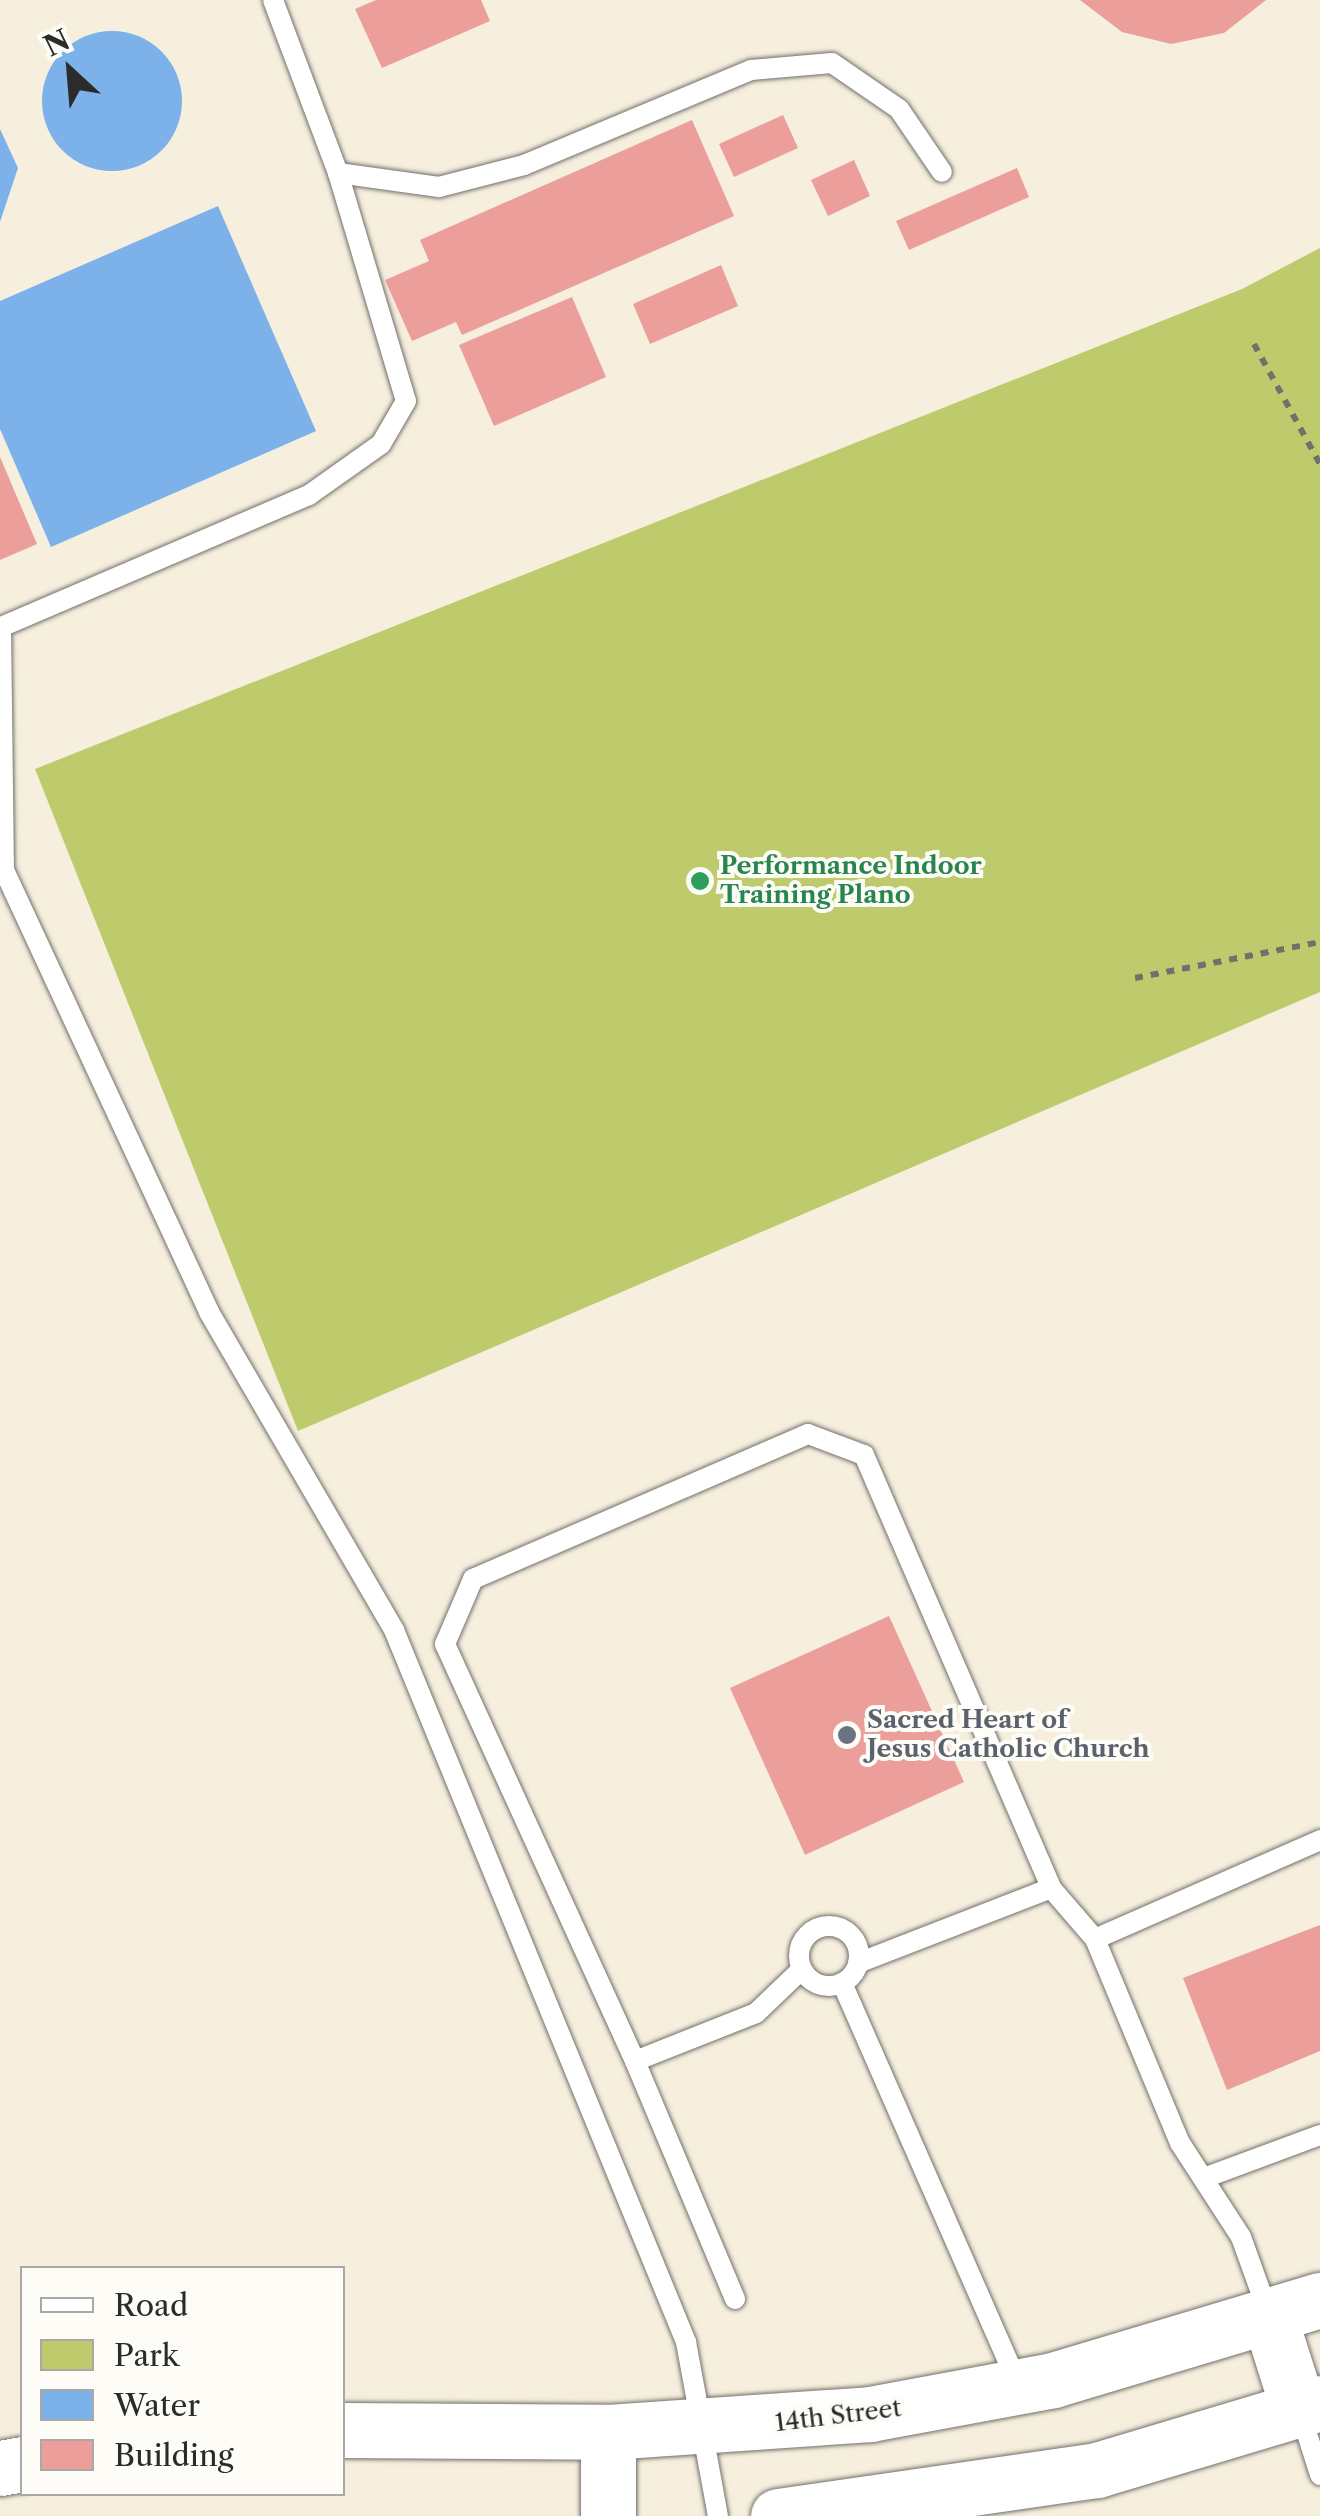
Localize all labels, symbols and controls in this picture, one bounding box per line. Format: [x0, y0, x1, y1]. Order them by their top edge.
north arrow [20, 20, 120, 120]
text: N [38, 22, 75, 64]
place label: Performance Indoor Training Plano [720, 852, 982, 911]
marker: Performance Indoor Training Plano [689, 870, 711, 892]
place label: Sacred Heart of Jesus Catholic Church [867, 1706, 1150, 1765]
marker: Sacred Heart of Jesus Catholic Church [836, 1724, 858, 1746]
legend [20, 2266, 345, 2496]
text: Road [114, 2287, 188, 2324]
text: Park [114, 2337, 179, 2374]
text: Water [114, 2387, 200, 2424]
street label: 14th Street [773, 2393, 903, 2439]
text: Building [114, 2437, 234, 2474]

